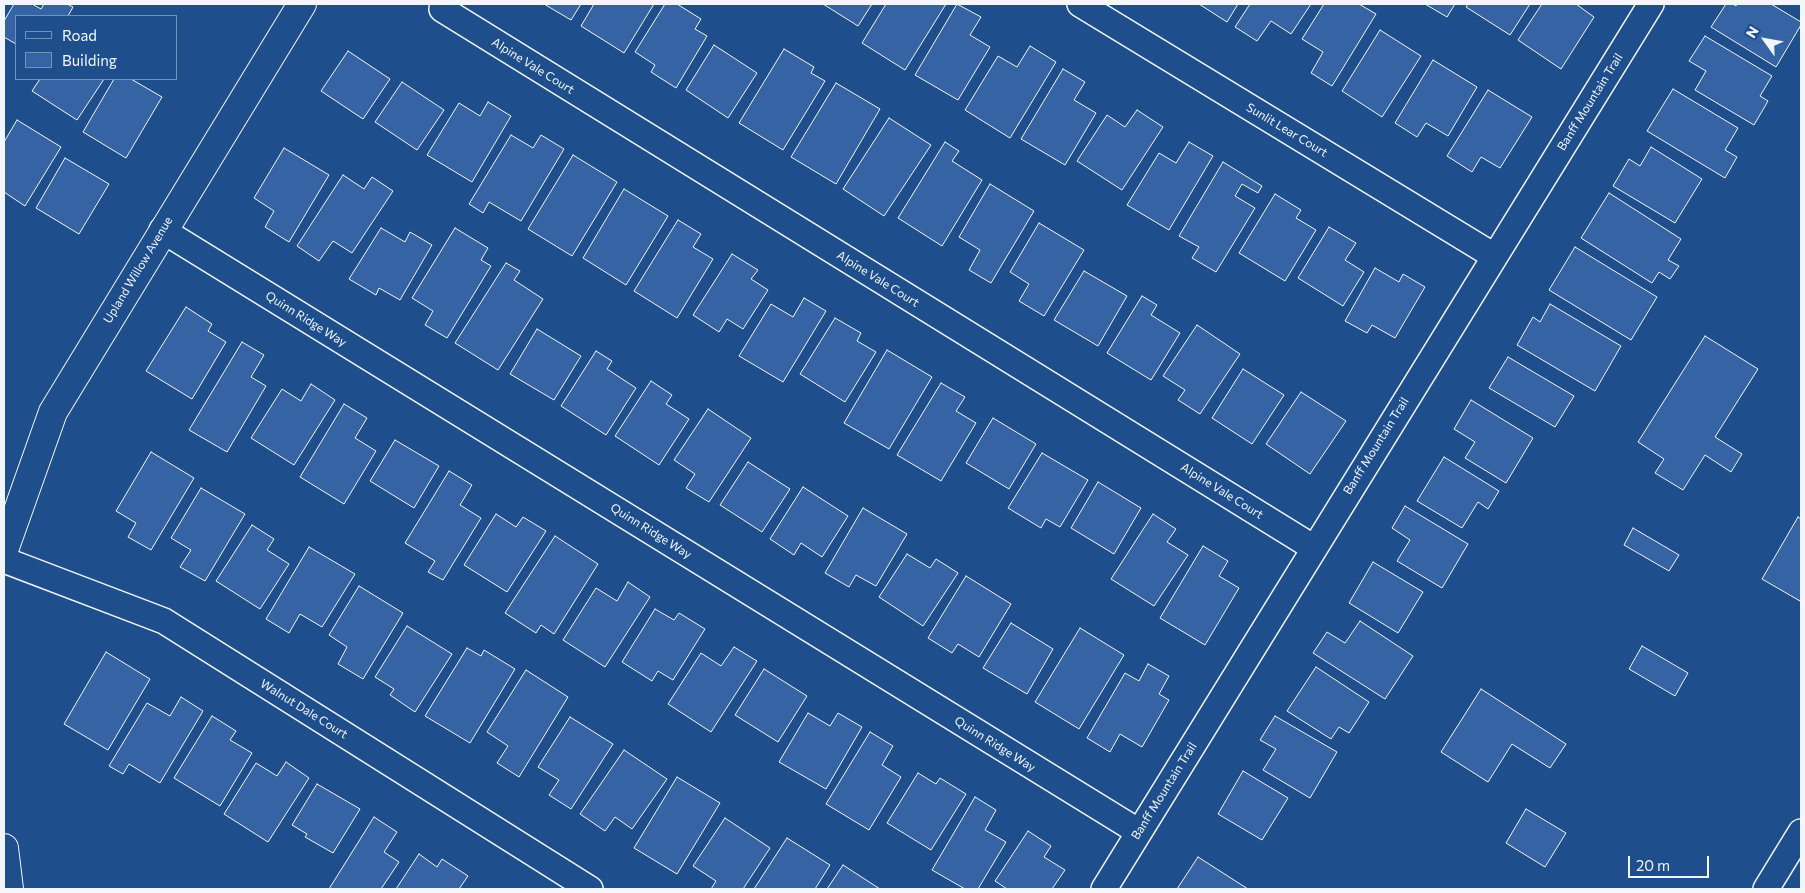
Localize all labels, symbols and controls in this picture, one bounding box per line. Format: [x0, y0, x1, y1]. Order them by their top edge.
legend [15, 15, 178, 80]
north arrow [1740, 15, 1790, 65]
text: N [1742, 23, 1762, 41]
text: Road [62, 26, 97, 44]
street label: Alpine Vale Court [489, 35, 577, 97]
text: Building [62, 51, 117, 69]
street label: Banff Mountain Trail [1554, 51, 1626, 153]
street label: Sunlit Lear Court [1244, 100, 1330, 160]
street label: Upland Willow Avenue [101, 214, 175, 326]
street label: Alpine Vale Court [834, 248, 922, 310]
street label: Quinn Ridge Way [263, 288, 349, 350]
street label: Banff Mountain Trail [1340, 395, 1412, 497]
street label: Alpine Vale Court [1178, 460, 1266, 522]
street label: Quinn Ridge Way [608, 500, 694, 562]
street label: Walnut Dale Court [258, 676, 350, 742]
street label: Quinn Ridge Way [952, 713, 1038, 775]
street label: Banff Mountain Trail [1128, 740, 1200, 842]
scale bar [1630, 846, 1711, 878]
text: 20 m [1636, 856, 1670, 874]

